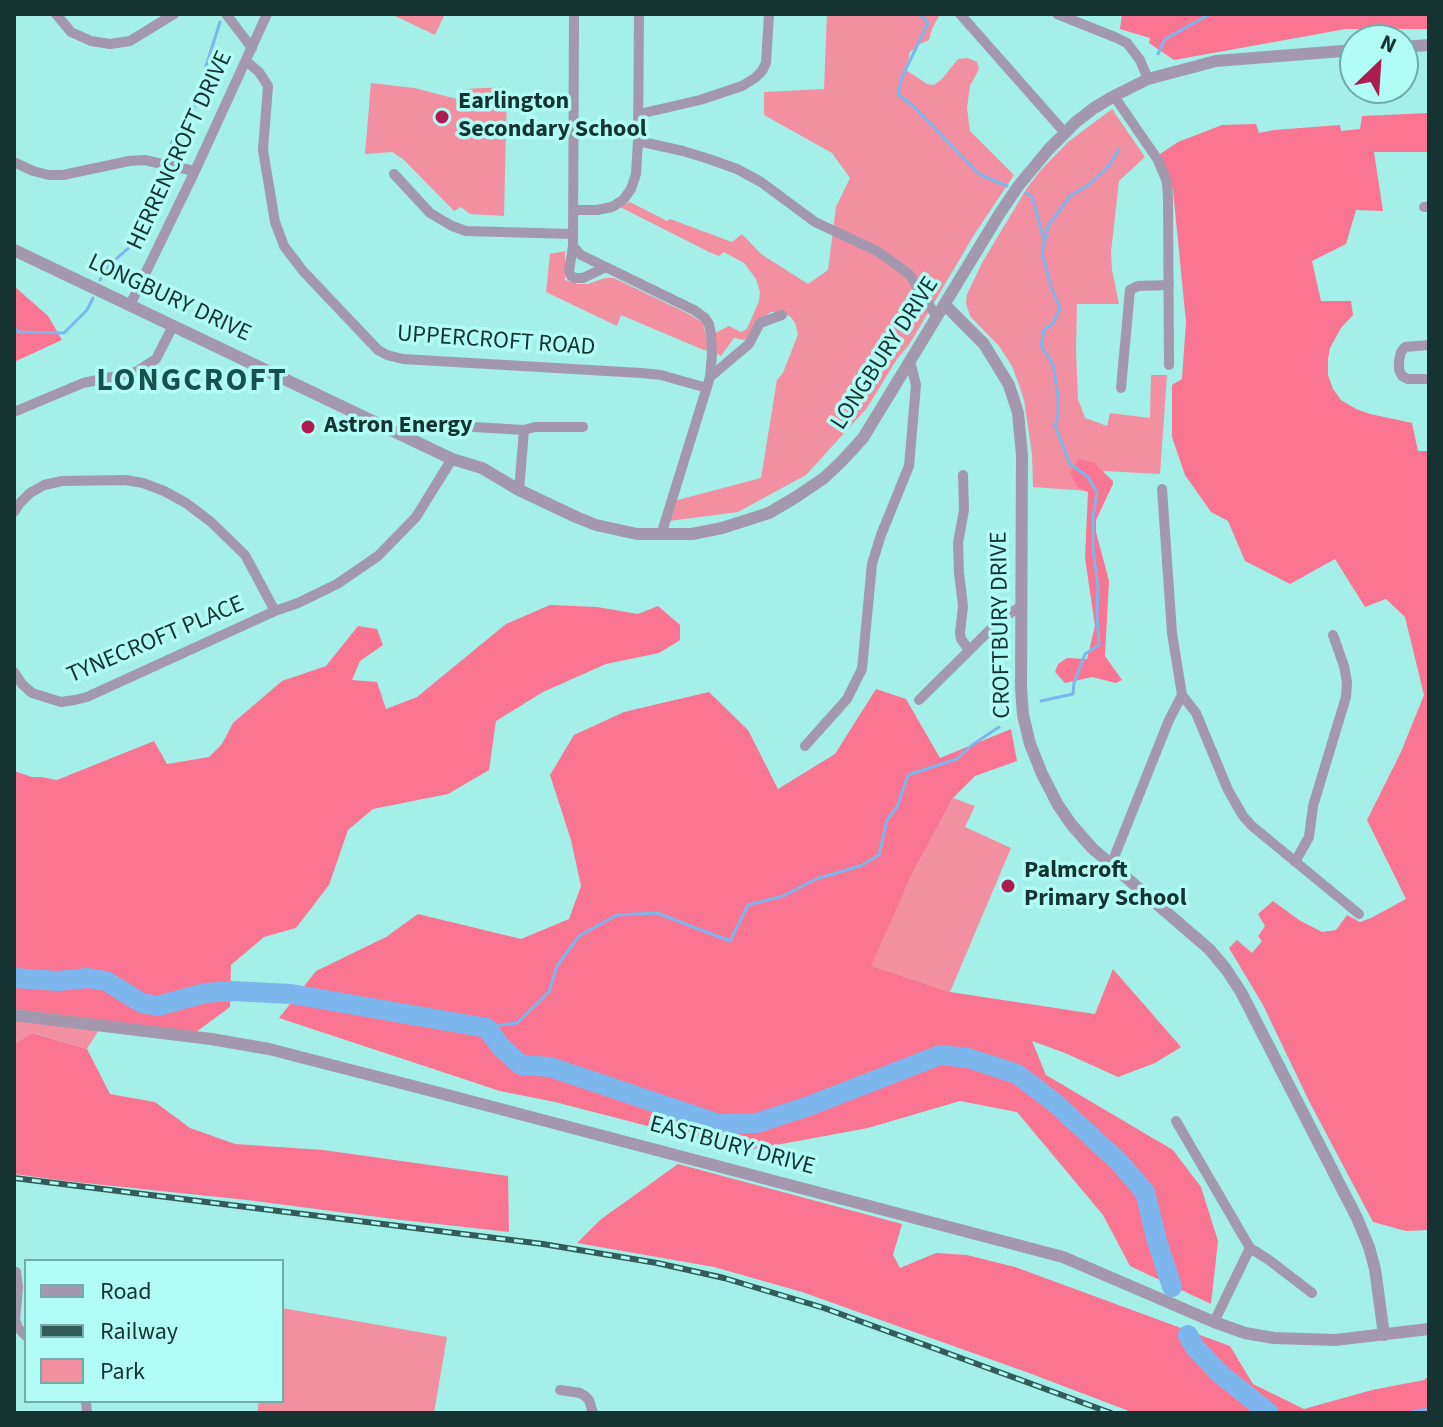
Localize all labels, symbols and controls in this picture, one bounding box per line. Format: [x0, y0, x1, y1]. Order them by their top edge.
north arrow [1339, 24, 1419, 104]
text: N [1375, 26, 1402, 62]
street label: HERRENCROFT DRIVE [122, 47, 240, 255]
place label: Earlington Secondary School [458, 89, 647, 145]
marker: Earlington Secondary School [433, 108, 451, 126]
street label: LONGBURY DRIVE [83, 249, 255, 349]
street label: LONGBURY DRIVE [826, 272, 946, 436]
street label: UPPERCROFT ROAD [396, 321, 596, 363]
district label: LONGCROFT [96, 364, 288, 402]
place label: Astron Energy [324, 413, 473, 441]
marker: Astron Energy [299, 418, 317, 436]
street label: CROFTBURY DRIVE [986, 531, 1018, 719]
street label: TYNECROFT PLACE [63, 591, 249, 691]
place label: Palmcroft Primary School [1024, 858, 1187, 914]
marker: Palmcroft Primary School [999, 877, 1017, 895]
street label: EASTBURY DRIVE [646, 1111, 818, 1183]
legend [24, 1259, 284, 1403]
text: Road [100, 1274, 152, 1309]
text: Railway [100, 1314, 178, 1349]
text: Park [100, 1354, 145, 1389]

